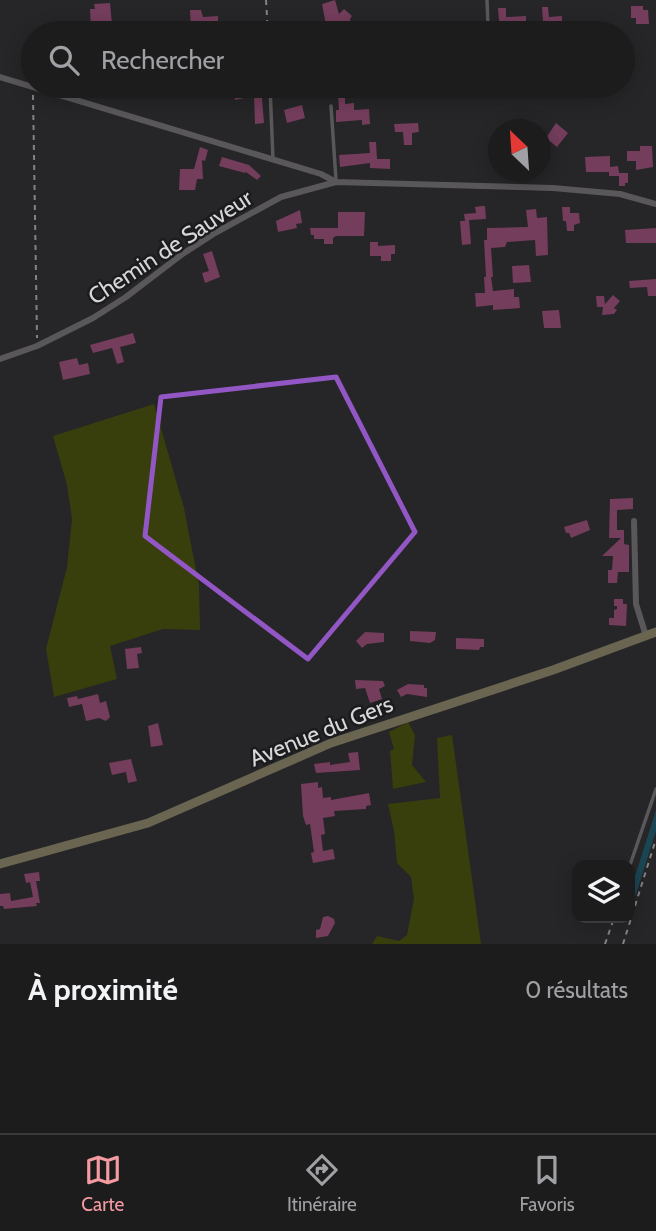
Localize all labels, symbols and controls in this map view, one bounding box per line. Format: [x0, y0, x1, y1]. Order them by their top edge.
search box [21, 21, 635, 98]
icon: search [45, 41, 83, 79]
text: Rechercher [101, 44, 224, 76]
north arrow [488, 119, 551, 182]
street label: Chemin de Sauveur [83, 183, 258, 310]
street label: Avenue du Gers [245, 690, 397, 772]
map controls [572, 860, 635, 923]
button: layers [572, 860, 635, 923]
text: À proximité [28, 971, 178, 1008]
text: 0 résultats [525, 976, 628, 1004]
tab: Carte [81, 1151, 124, 1216]
tab: Itinéraire [287, 1151, 357, 1216]
tab: Favoris [520, 1151, 575, 1216]

